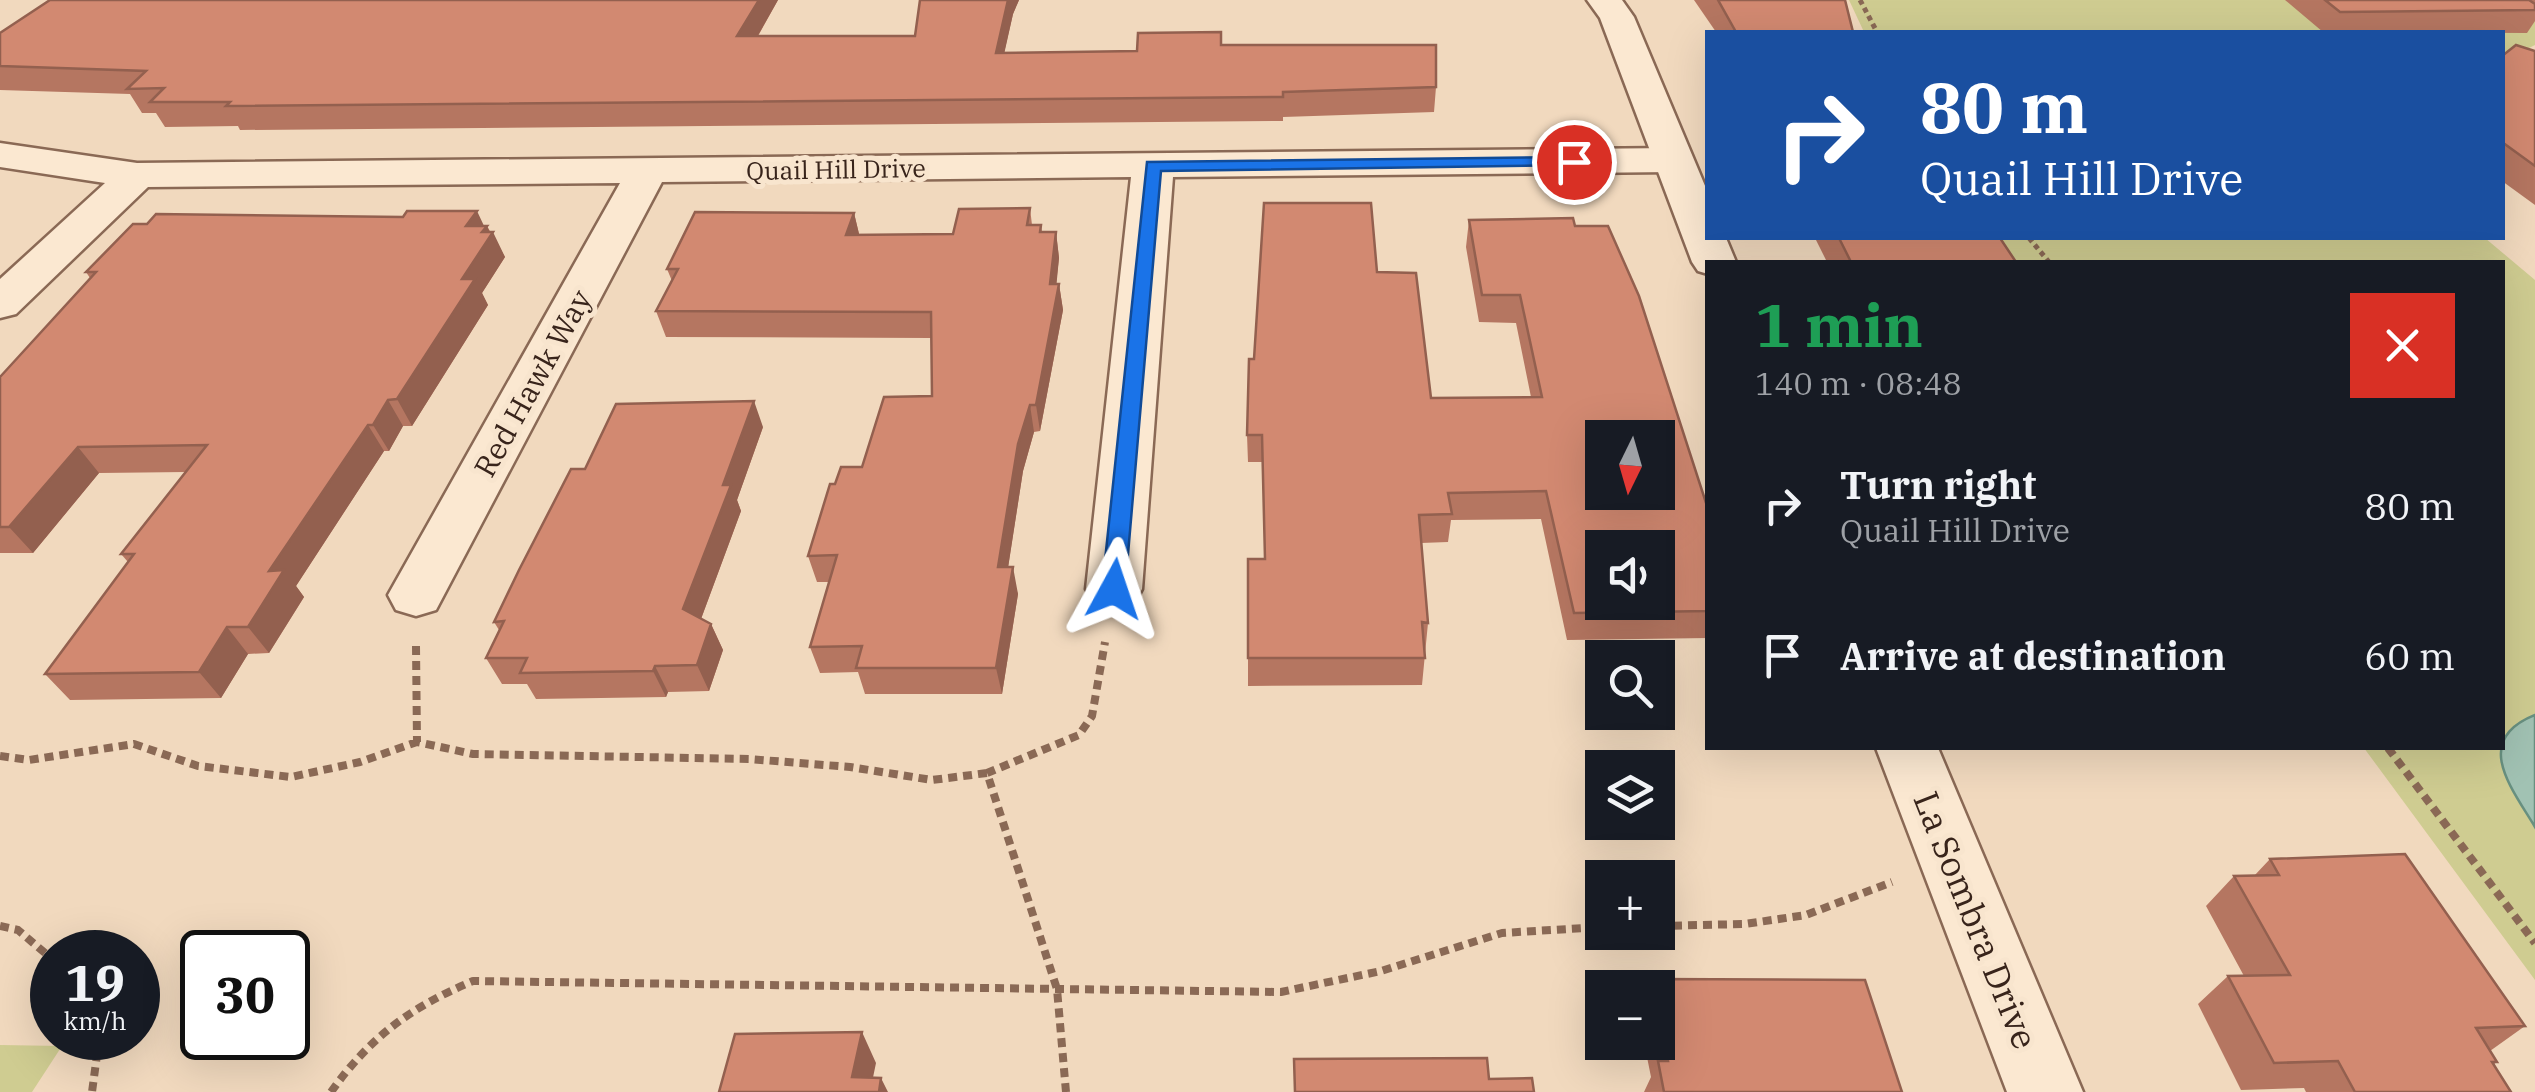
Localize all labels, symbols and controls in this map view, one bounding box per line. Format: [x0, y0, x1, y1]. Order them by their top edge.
text: 80 m [1920, 61, 2088, 152]
icon: right [1755, 70, 1885, 200]
pin [1532, 120, 1617, 205]
icon: arrive [1547, 135, 1602, 190]
text: Quail Hill Drive [1920, 149, 2243, 207]
street label: Quail Hill Drive [746, 151, 926, 187]
street label: Red Hawk Way [464, 283, 600, 483]
text: 1 min [1755, 285, 1923, 364]
button: close [2350, 293, 2455, 398]
text: 140 m · 08:48 [1755, 362, 1962, 404]
north arrow [1585, 420, 1675, 510]
map controls [1585, 420, 1675, 1060]
text: Turn right [1840, 460, 2036, 509]
icon: right [1755, 478, 1810, 533]
text: 80 m [2364, 481, 2455, 530]
text: Quail Hill Drive [1840, 509, 2070, 551]
button: sound [1585, 530, 1675, 620]
position arrow [1062, 537, 1166, 641]
icon: arrive [1755, 628, 1810, 683]
text: Arrive at destination [1840, 631, 2226, 680]
text: 60 m [2364, 631, 2455, 680]
button: search [1585, 640, 1675, 730]
button: layers [1585, 750, 1675, 840]
street label: La Sombra Drive [1903, 784, 2049, 1056]
button: + [1585, 860, 1675, 950]
speed limit sign: 30 [180, 930, 310, 1060]
text: 19 [65, 950, 125, 1015]
button: − [1585, 970, 1675, 1060]
text: km/h [63, 1004, 127, 1037]

